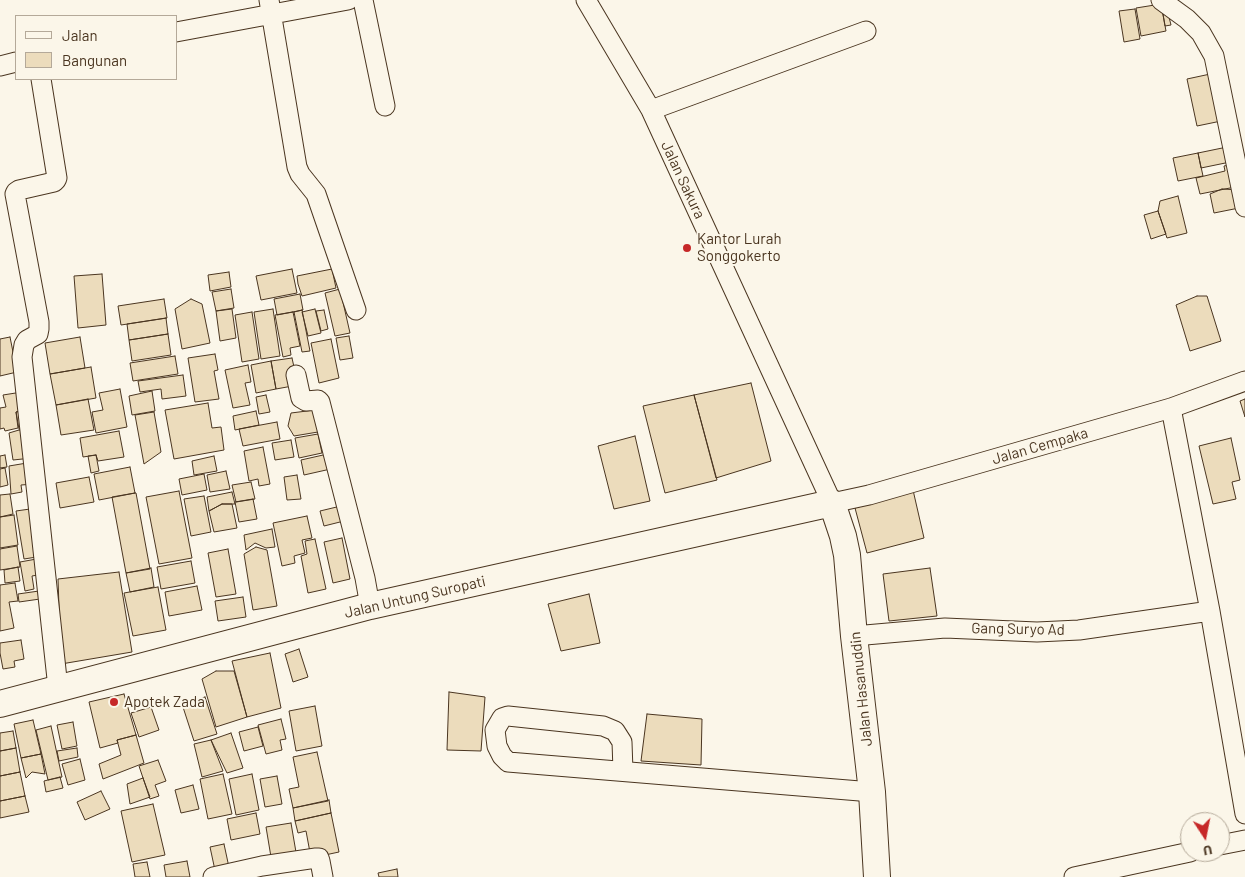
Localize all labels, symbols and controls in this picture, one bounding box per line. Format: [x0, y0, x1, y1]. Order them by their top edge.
legend [15, 15, 178, 80]
text: Jalan [62, 26, 98, 44]
text: Bangunan [62, 51, 127, 69]
street label: Jalan Sakura [657, 138, 709, 222]
place label: Kantor Lurah Songgokerto [697, 230, 782, 265]
marker: Kantor Lurah Songgokerto [681, 242, 693, 254]
street label: Jalan Cempaka [990, 424, 1090, 468]
street label: Jalan Untung Suropati [343, 572, 487, 622]
street label: Gang Suryo Ad [971, 619, 1065, 639]
street label: Jalan Hasanuddin [846, 631, 876, 747]
place label: Apotek Zada [124, 693, 205, 711]
marker: Apotek Zada [108, 696, 120, 708]
north arrow [1180, 812, 1230, 862]
text: U [1202, 842, 1214, 860]

